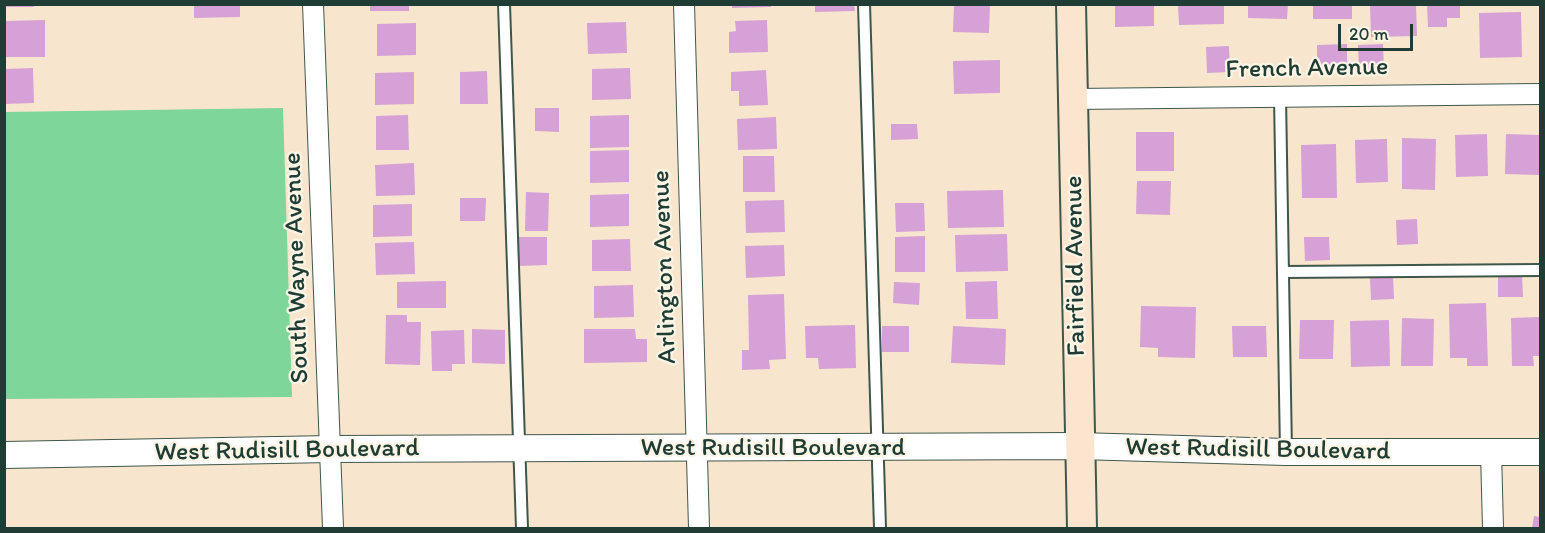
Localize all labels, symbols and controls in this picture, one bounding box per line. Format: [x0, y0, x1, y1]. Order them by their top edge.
scale bar [1341, 12, 1416, 50]
text: 20 m [1349, 23, 1389, 45]
street label: French Avenue [1225, 52, 1389, 86]
street label: South Wayne Avenue [277, 152, 317, 384]
street label: Arlington Avenue [646, 170, 684, 364]
street label: Fairfield Avenue [1059, 175, 1093, 357]
street label: West Rudisill Boulevard [640, 432, 906, 464]
street label: West Rudisill Boulevard [1125, 432, 1391, 468]
street label: West Rudisill Boulevard [154, 433, 420, 469]

